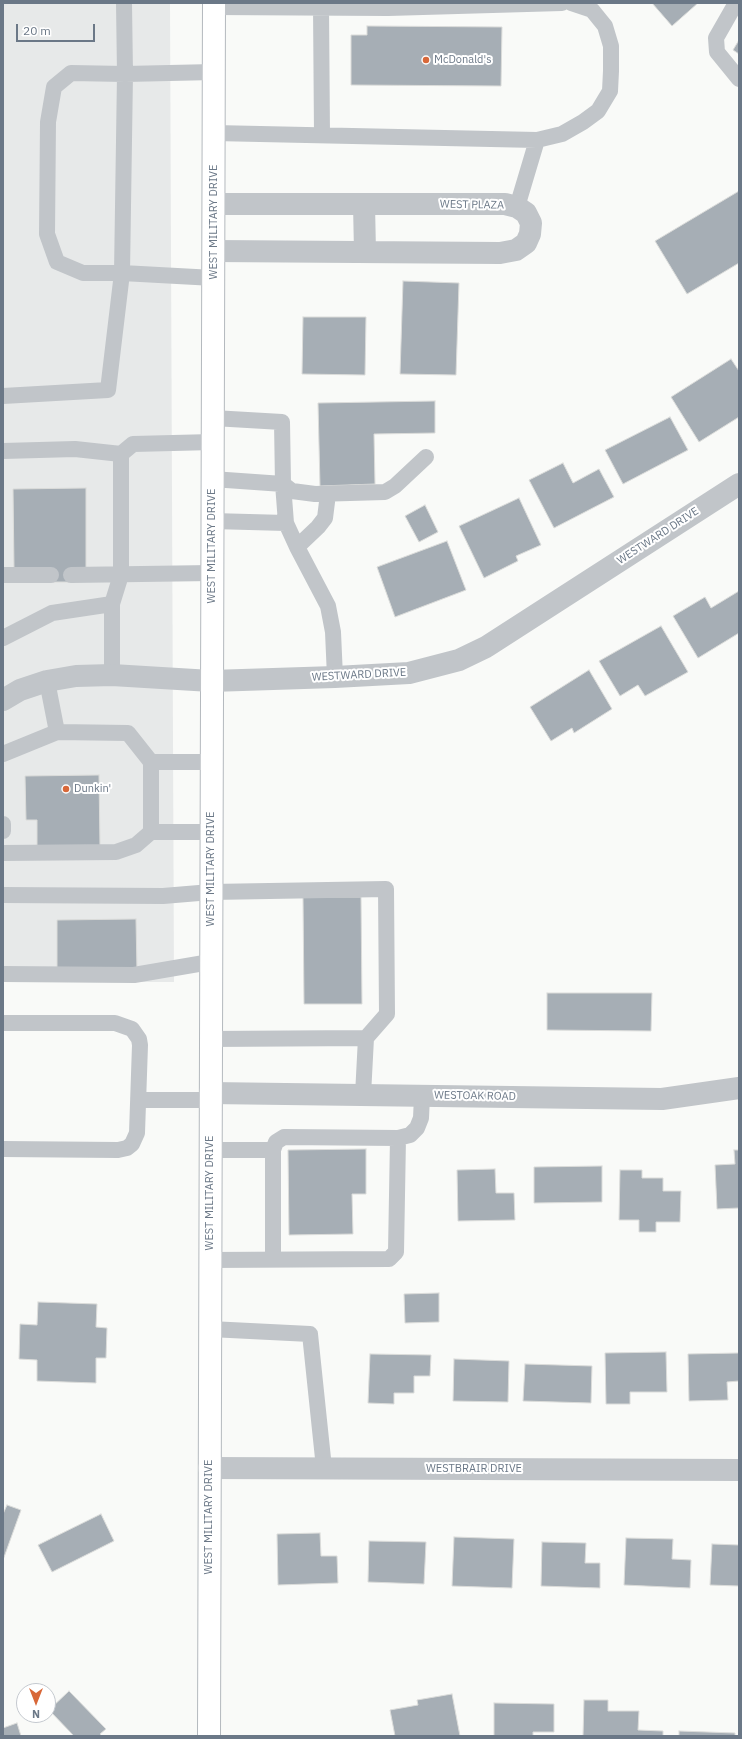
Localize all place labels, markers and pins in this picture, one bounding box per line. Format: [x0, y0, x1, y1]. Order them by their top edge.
place label: McDonald's [434, 53, 492, 67]
marker: McDonald's [421, 55, 431, 65]
place label: Dunkin' [74, 782, 111, 796]
marker: Dunkin' [61, 784, 71, 794]

